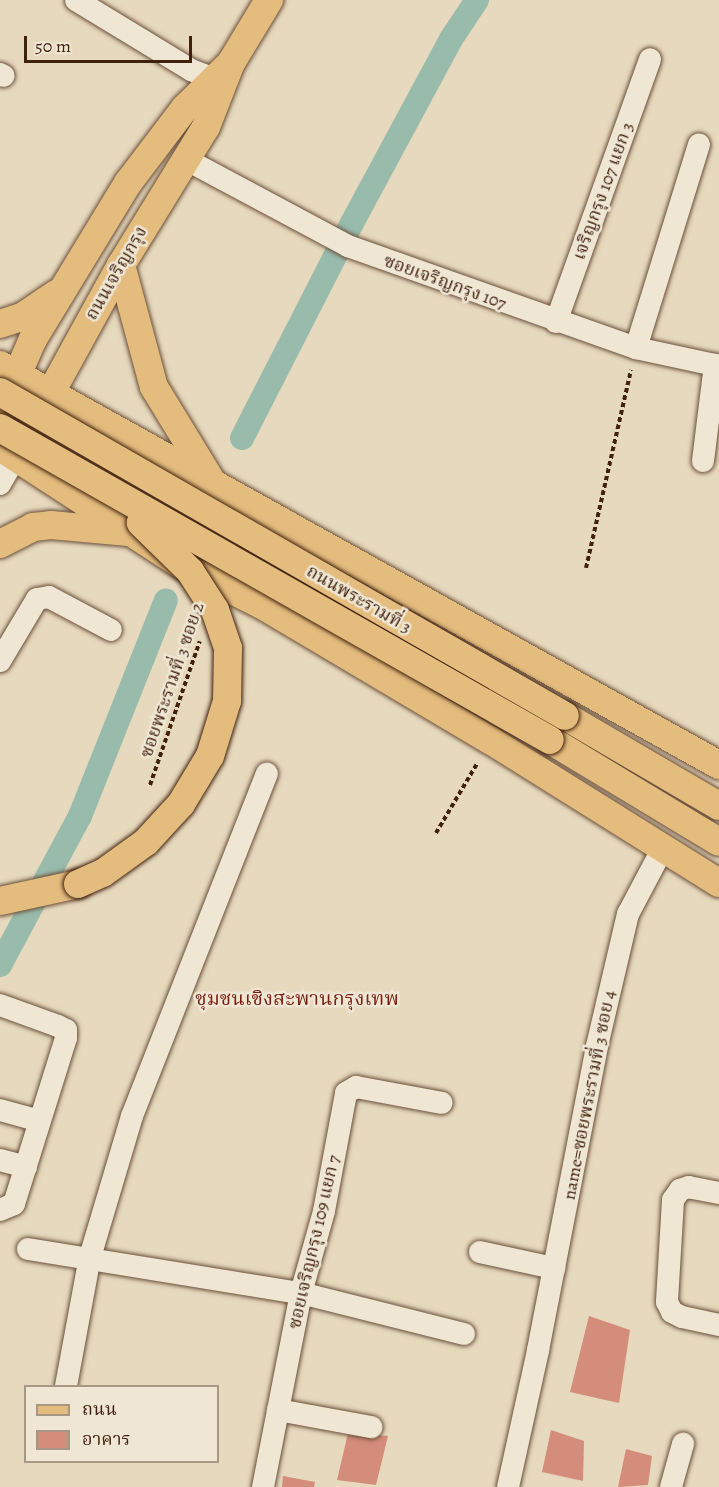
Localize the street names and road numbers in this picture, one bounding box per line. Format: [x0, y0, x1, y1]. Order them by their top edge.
street label: เจริญกรุง 107 แยก 3 [568, 119, 638, 263]
street label: ถนนเจริญกรุง [80, 222, 152, 324]
street label: ซอยเจริญกรุง 107 [381, 250, 509, 314]
street label: ถนนพระรามที่ 3 [303, 560, 415, 638]
street label: ซอยพระรามที่ 3 ซอย 2 [135, 599, 209, 761]
street label: name=ซอยพระรามที่ 3 ซอย 4 [558, 988, 620, 1202]
street label: ซอยเจริญกรุง 109 แยก 7 [283, 1153, 345, 1331]

